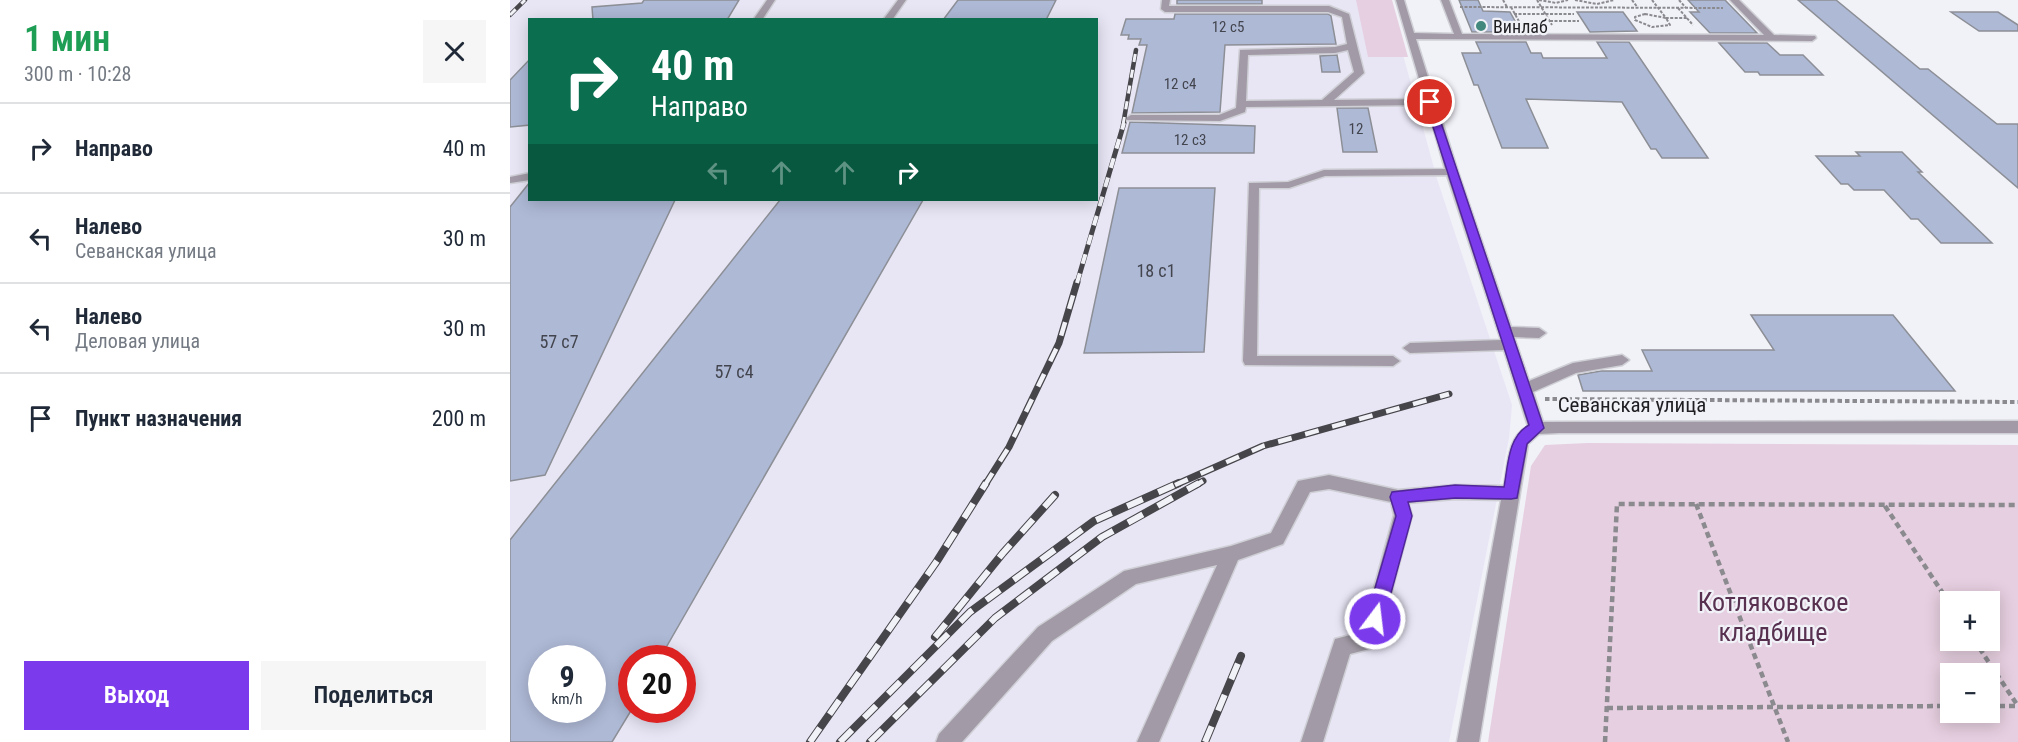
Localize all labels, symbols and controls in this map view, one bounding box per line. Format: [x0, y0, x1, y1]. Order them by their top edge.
place label: Винлаб [1493, 16, 1548, 37]
text: 1 мин [24, 18, 110, 60]
house number: 12 с5 [1212, 18, 1244, 36]
marker: Винлаб [1474, 19, 1488, 33]
button: close [423, 20, 486, 83]
text: 40 m [651, 41, 734, 90]
icon: right [552, 42, 630, 120]
text: 300 m · 10:28 [24, 62, 131, 86]
house number: 12 с4 [1164, 75, 1196, 93]
pin [1404, 76, 1455, 127]
icon: arrive [1413, 85, 1446, 118]
text: Направо [651, 91, 748, 123]
house number: 12 [1349, 120, 1363, 138]
house number: 12 с3 [1174, 131, 1206, 149]
icon: right [24, 132, 57, 165]
text: Направо [75, 136, 153, 161]
text: 40 m [443, 136, 486, 161]
icon: left [702, 156, 735, 189]
icon: ahead [765, 156, 798, 189]
icon: ahead [828, 156, 861, 189]
icon: right [891, 156, 924, 189]
text: Налево [75, 214, 142, 239]
icon: left [24, 222, 57, 255]
text: 30 m [443, 226, 486, 251]
text: Севанская улица [75, 239, 217, 263]
house number: 18 с1 [1136, 260, 1176, 281]
text: Налево [75, 304, 142, 329]
icon: left [24, 312, 57, 345]
text: 30 m [443, 316, 486, 341]
text: Деловая улица [75, 329, 200, 353]
house number: 57 с7 [539, 331, 579, 352]
house number: 57 с4 [714, 361, 754, 382]
street label: Севанская улица [1558, 393, 1706, 417]
icon: arrive [24, 402, 57, 435]
text: Пункт назначения [75, 406, 242, 431]
text: 200 m [432, 406, 486, 431]
position arrow [1343, 587, 1407, 651]
park label: Котляковское кладбище [1698, 587, 1848, 647]
map controls [1940, 591, 2000, 723]
button: + [1940, 591, 2000, 651]
speed limit sign: 20 [618, 645, 696, 723]
text: 9 [559, 659, 575, 694]
button: Выход [24, 661, 249, 730]
button: Поделиться [261, 661, 486, 730]
button: − [1940, 663, 2000, 723]
text: km/h [552, 690, 582, 708]

